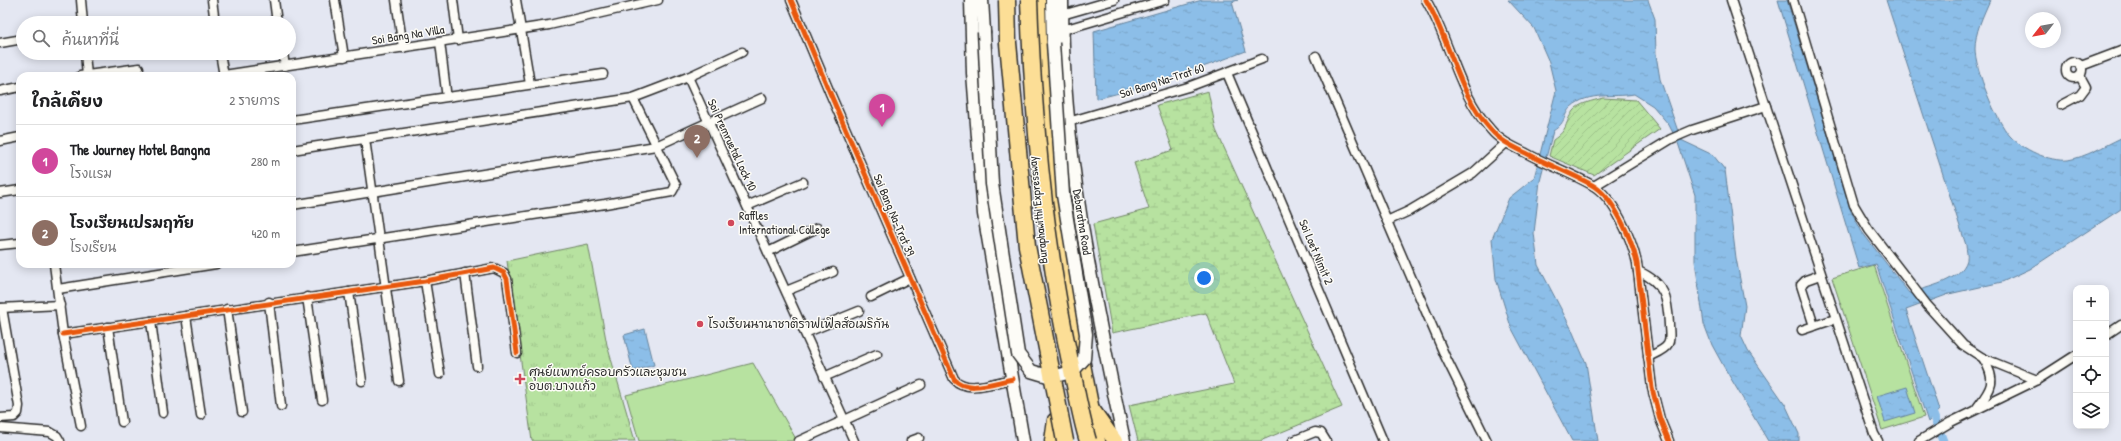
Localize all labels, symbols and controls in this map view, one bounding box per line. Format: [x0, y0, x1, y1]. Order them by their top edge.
north arrow [2025, 12, 2061, 48]
search box [16, 16, 296, 60]
street label: Soi Bang Na Villa [370, 20, 446, 49]
icon: search [30, 27, 52, 49]
text: ค้นหาที่นี่ [62, 29, 119, 50]
street label: Soi Bang Na-Trat 60 [1117, 59, 1206, 102]
text: ใกล้เคียง [32, 89, 103, 112]
text: 2 รายการ [229, 91, 280, 109]
pin: 1 [869, 94, 895, 127]
street label: Soi Premruetal Lock 10 [704, 96, 761, 193]
pin: 2 [684, 125, 710, 158]
text: The Journey Hotel Bangna [70, 139, 210, 160]
text: 1 [43, 152, 47, 170]
text: 280 m [251, 152, 280, 170]
street label: Buraphawithi Expressway [1023, 156, 1052, 265]
text: โรงแรม [70, 164, 112, 182]
street label: Soi Bang Na-Trat 39 [870, 171, 920, 259]
street label: Debaratna Road [1069, 188, 1096, 256]
place label: Raffles International College [739, 207, 830, 238]
text: โรงเรียนเปรมฤทัย [70, 212, 194, 233]
street label: Soi Loet Nimit 2 [1295, 217, 1338, 287]
marker: Raffles International College [726, 218, 736, 228]
text: 2 [42, 224, 48, 242]
text: 420 m [251, 224, 280, 242]
text: โรงเรียน [70, 238, 116, 256]
your location [1194, 268, 1214, 288]
map controls [2073, 285, 2109, 429]
button: + [2073, 285, 2109, 321]
place label: โรงเรียนนานาชาติราฟเฟิลส์อเมริกัน [708, 315, 889, 332]
marker: โรงเรียนนานาชาติราฟเฟิลส์อเมริกัน [695, 319, 705, 329]
button: − [2073, 321, 2109, 357]
button: locate [2073, 357, 2109, 393]
place label: ศุนย์แพทย์ครอบครัวและชุมชน อบต.บางแก้ว [529, 363, 687, 394]
marker: ศุนย์แพทย์ครอบครัวและชุมชน อบต.บางแก้ว [514, 373, 526, 385]
button: layers [2073, 393, 2109, 429]

